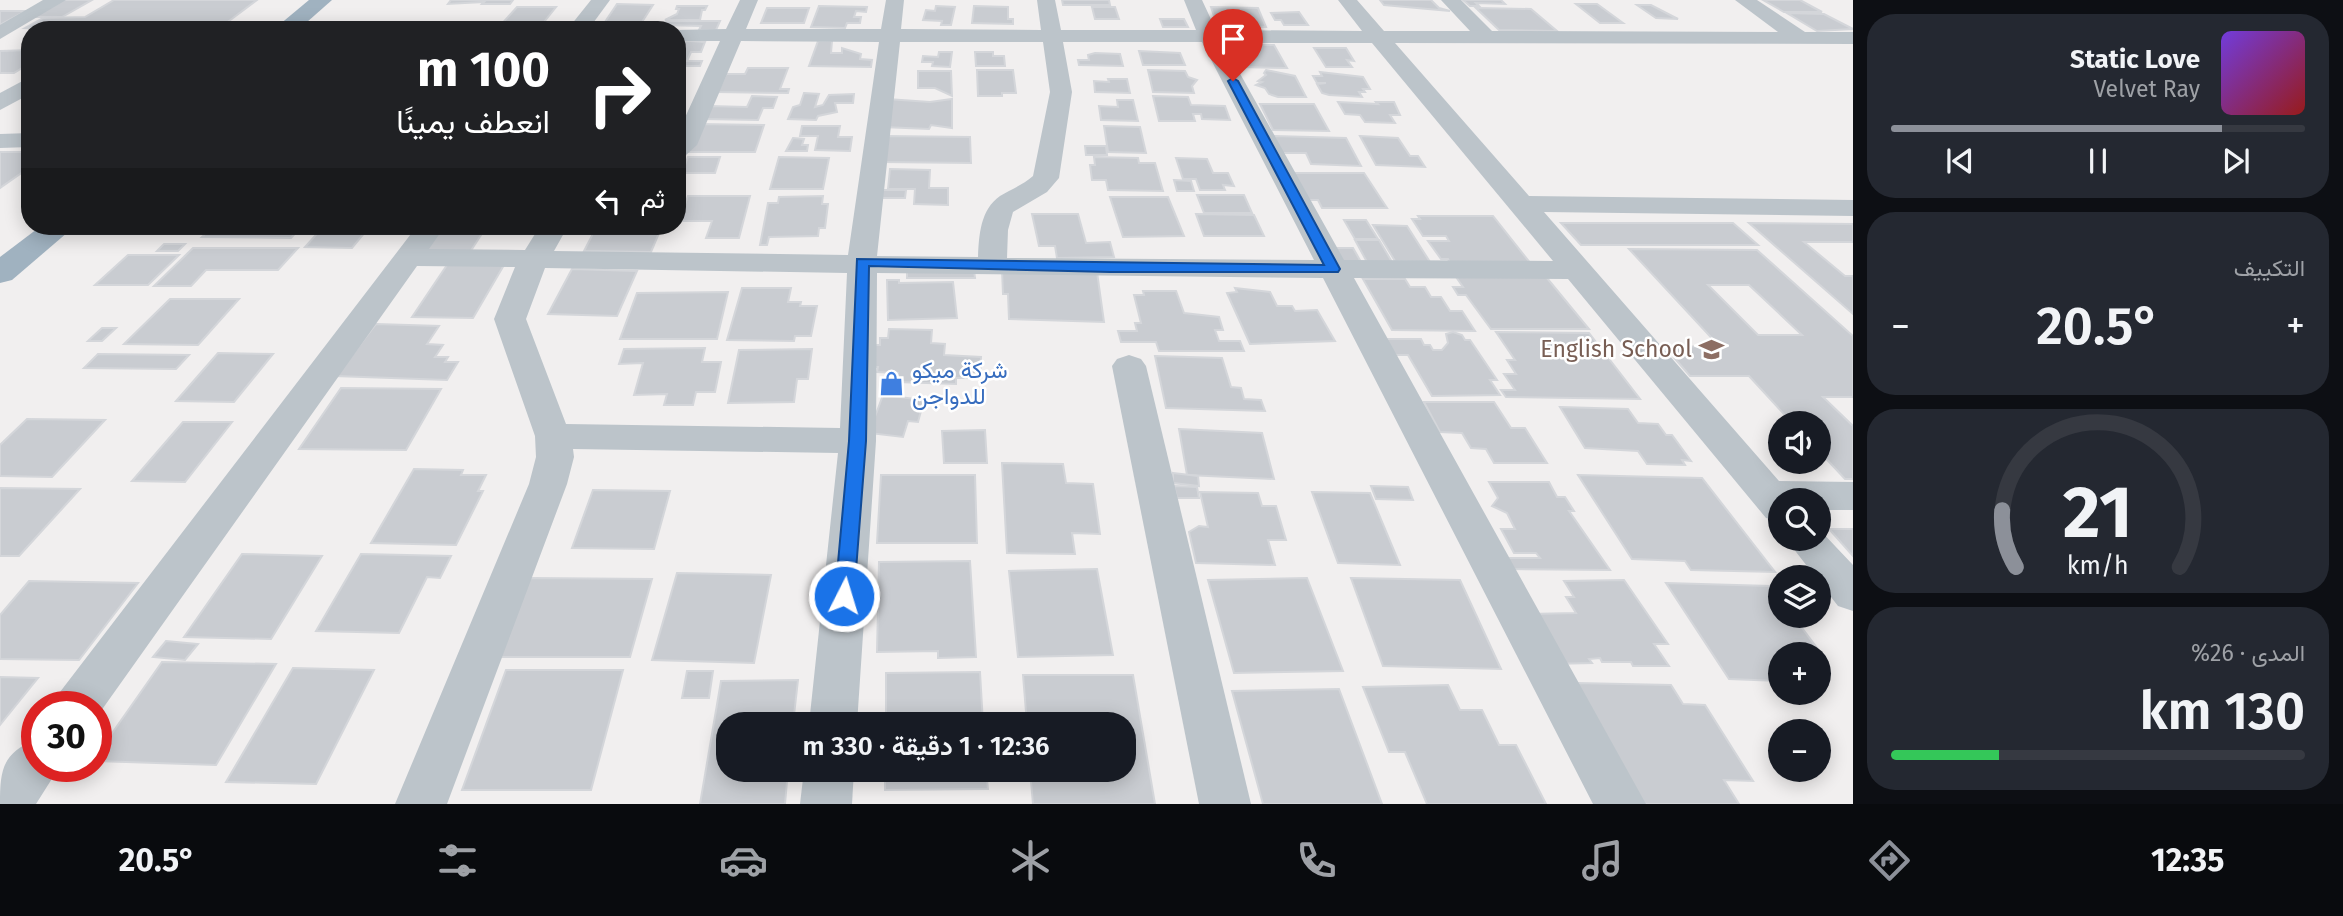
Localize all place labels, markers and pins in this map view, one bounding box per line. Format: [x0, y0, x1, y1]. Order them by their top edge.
pin [1203, 9, 1263, 81]
place label: English School [1540, 335, 1692, 363]
school or university icon: English School [1698, 335, 1726, 363]
place label: شركة ميكو للدواجن [912, 356, 1008, 410]
shop icon: شركة ميكو للدواجن [878, 369, 906, 397]

